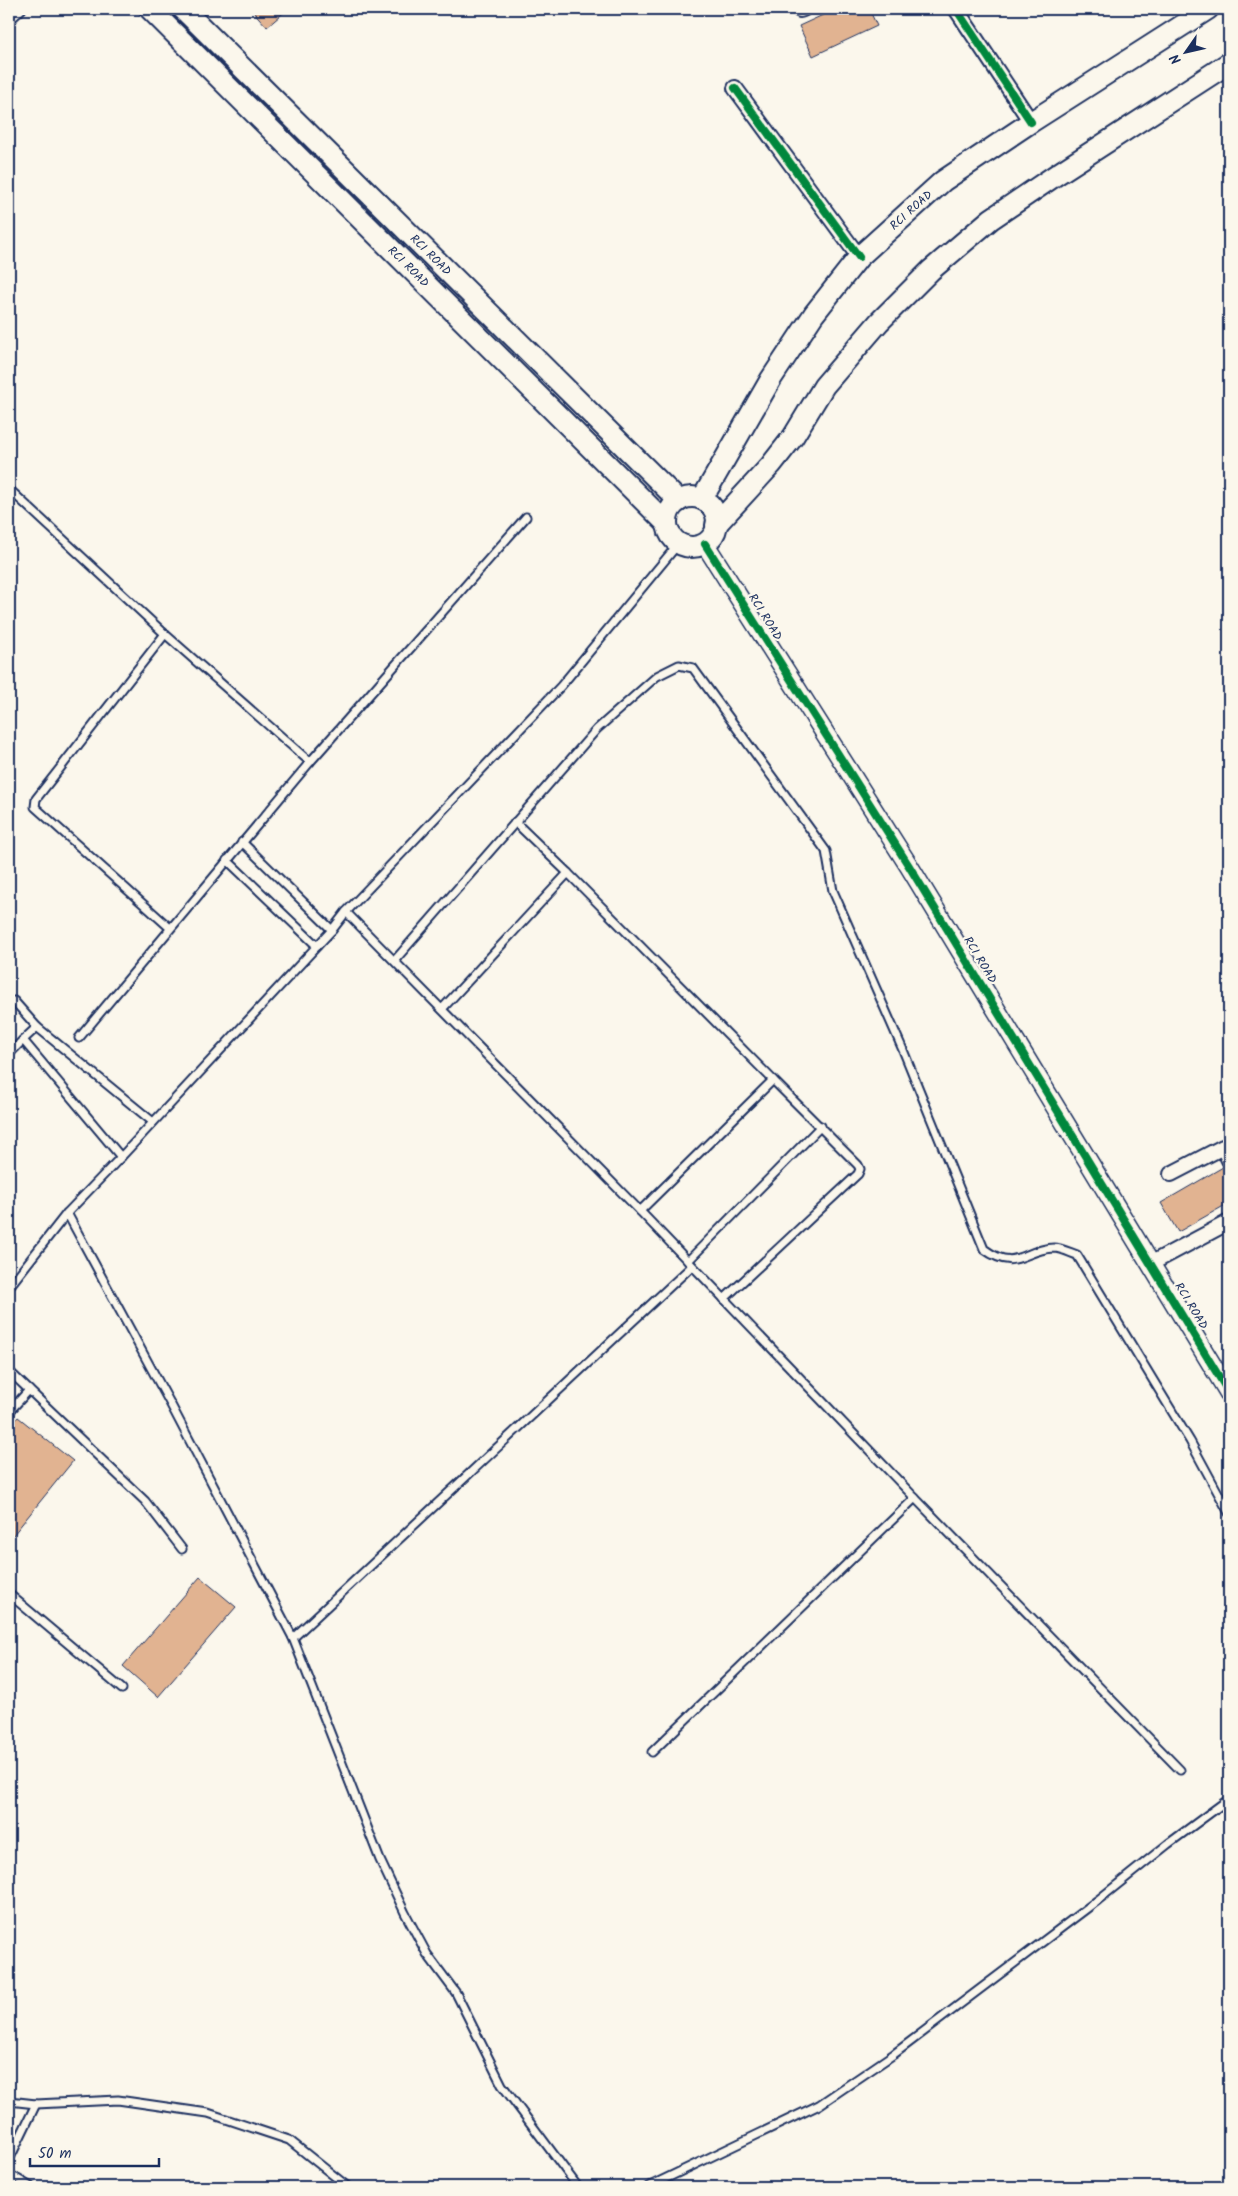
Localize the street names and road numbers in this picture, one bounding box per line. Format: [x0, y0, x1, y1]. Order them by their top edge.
street label: RCI ROAD [885, 185, 937, 235]
street label: RCI ROAD [407, 231, 455, 279]
street label: RCI ROAD [384, 243, 432, 291]
street label: RCI ROAD [743, 590, 787, 644]
street label: RCI ROAD [958, 933, 1002, 987]
street label: RCI ROAD [1169, 1279, 1213, 1333]

